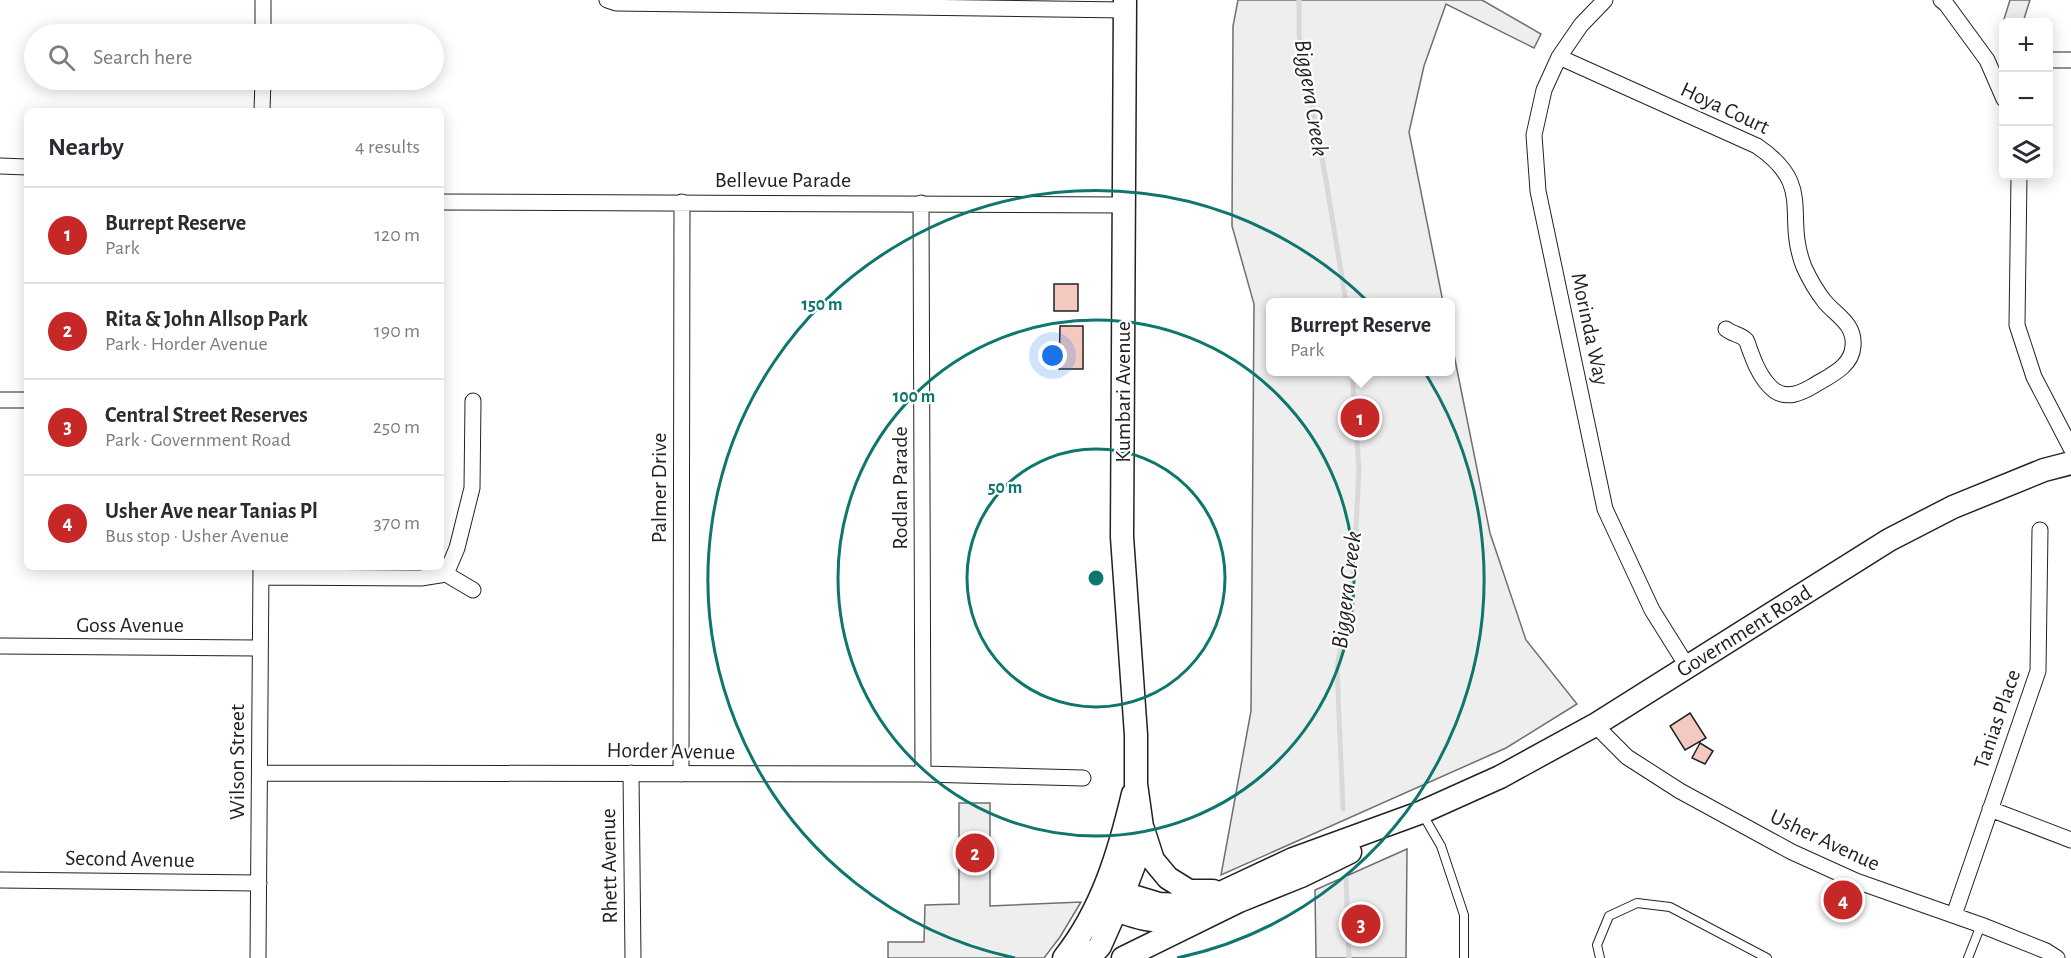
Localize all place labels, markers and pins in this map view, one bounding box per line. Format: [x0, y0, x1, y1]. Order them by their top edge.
pin: 1 [1340, 396, 1380, 440]
centre of rings [1086, 568, 1106, 588]
pin: 2 [956, 830, 994, 876]
pin: 4 [1824, 878, 1862, 922]
pin: 3 [1342, 902, 1380, 946]

